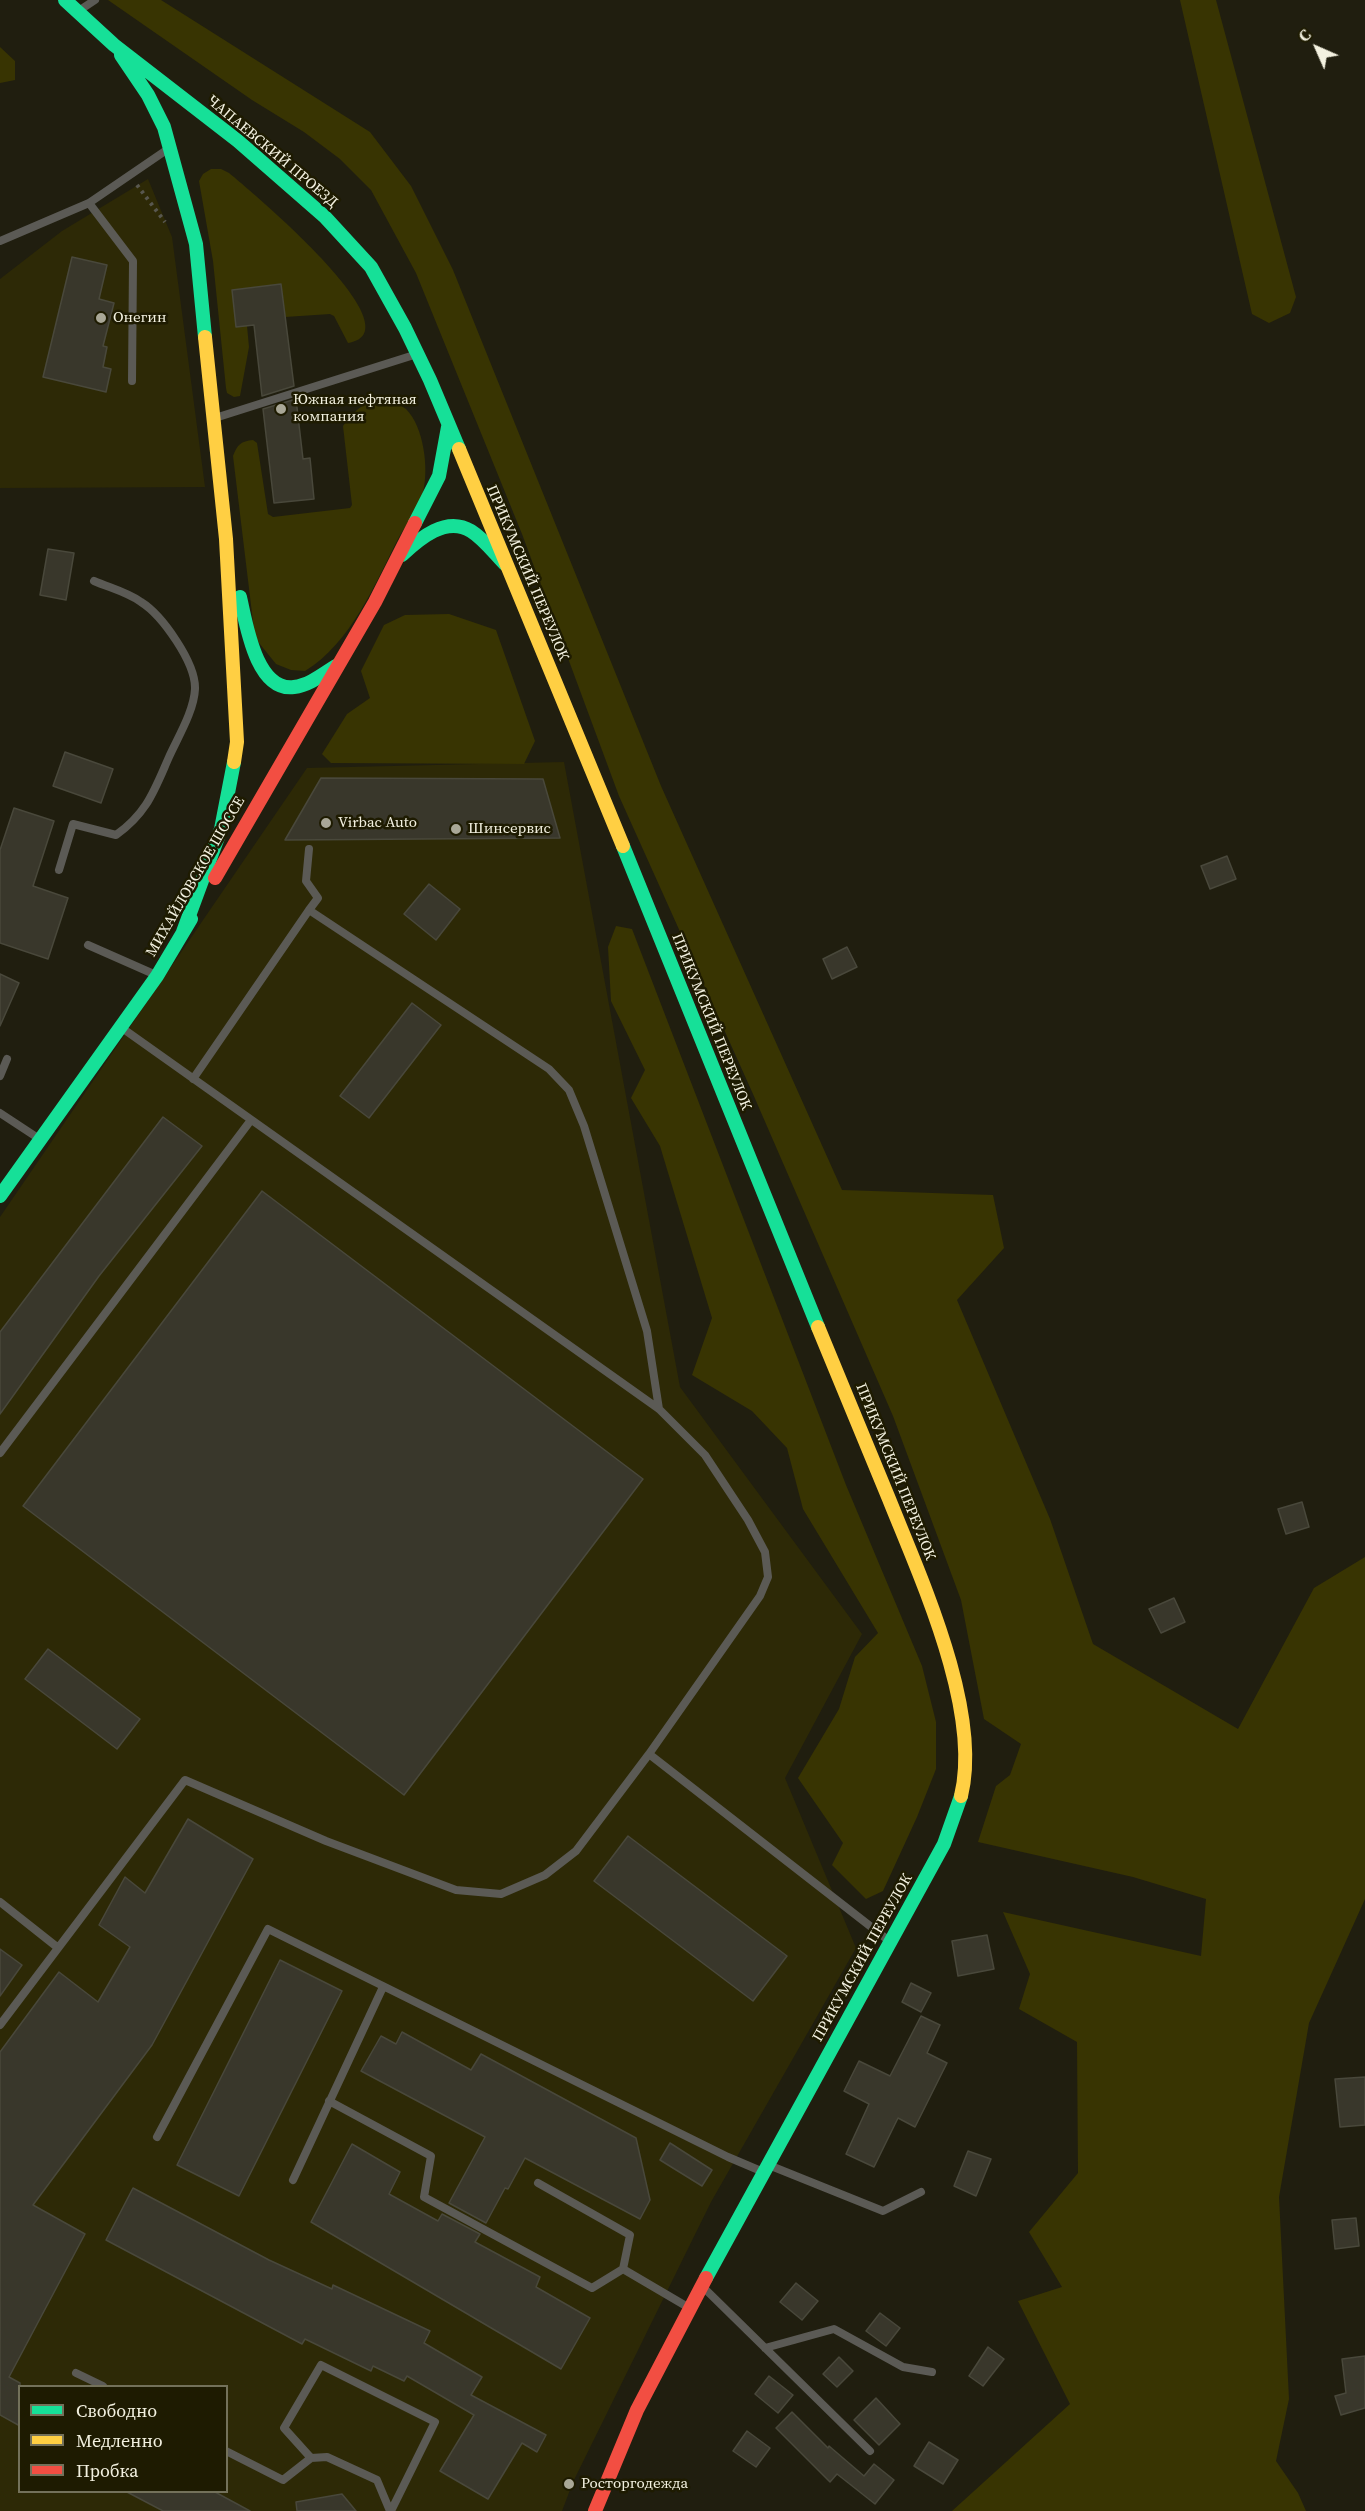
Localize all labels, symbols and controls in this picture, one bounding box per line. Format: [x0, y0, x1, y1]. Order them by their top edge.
north arrow [1287, 18, 1347, 78]
text: С [1293, 24, 1316, 47]
street label: ЧАПАЕВСКИЙ ПРОЕЗД [203, 92, 341, 212]
place label: Онегин [113, 309, 166, 327]
marker: Онегин [94, 311, 108, 325]
place label: Южная нефтяная компания [293, 391, 417, 426]
marker: Южная нефтяная компания [274, 402, 288, 416]
street label: ПРИКУМСКИЙ ПЕРЕУЛОК [482, 482, 572, 664]
street label: МИХАЙЛОВСКОЕ ШОССЕ [143, 794, 249, 960]
place label: Virbac Auto [338, 814, 417, 832]
marker: Virbac Auto [319, 816, 333, 830]
place label: Шинсервис [468, 820, 551, 838]
marker: Шинсервис [449, 822, 463, 836]
street label: ПРИКУМСКИЙ ПЕРЕУЛОК [667, 931, 755, 1113]
street label: ПРИКУМСКИЙ ПЕРЕУЛОК [851, 1381, 939, 1563]
street label: ПРИКУМСКИЙ ПЕРЕУЛОК [809, 1871, 917, 2045]
legend [18, 2385, 228, 2493]
text: Свободно [76, 2398, 157, 2423]
text: Медленно [76, 2428, 163, 2453]
text: Пробка [76, 2458, 138, 2483]
place label: Росторгодежда [581, 2475, 688, 2493]
marker: Росторгодежда [562, 2477, 576, 2491]

